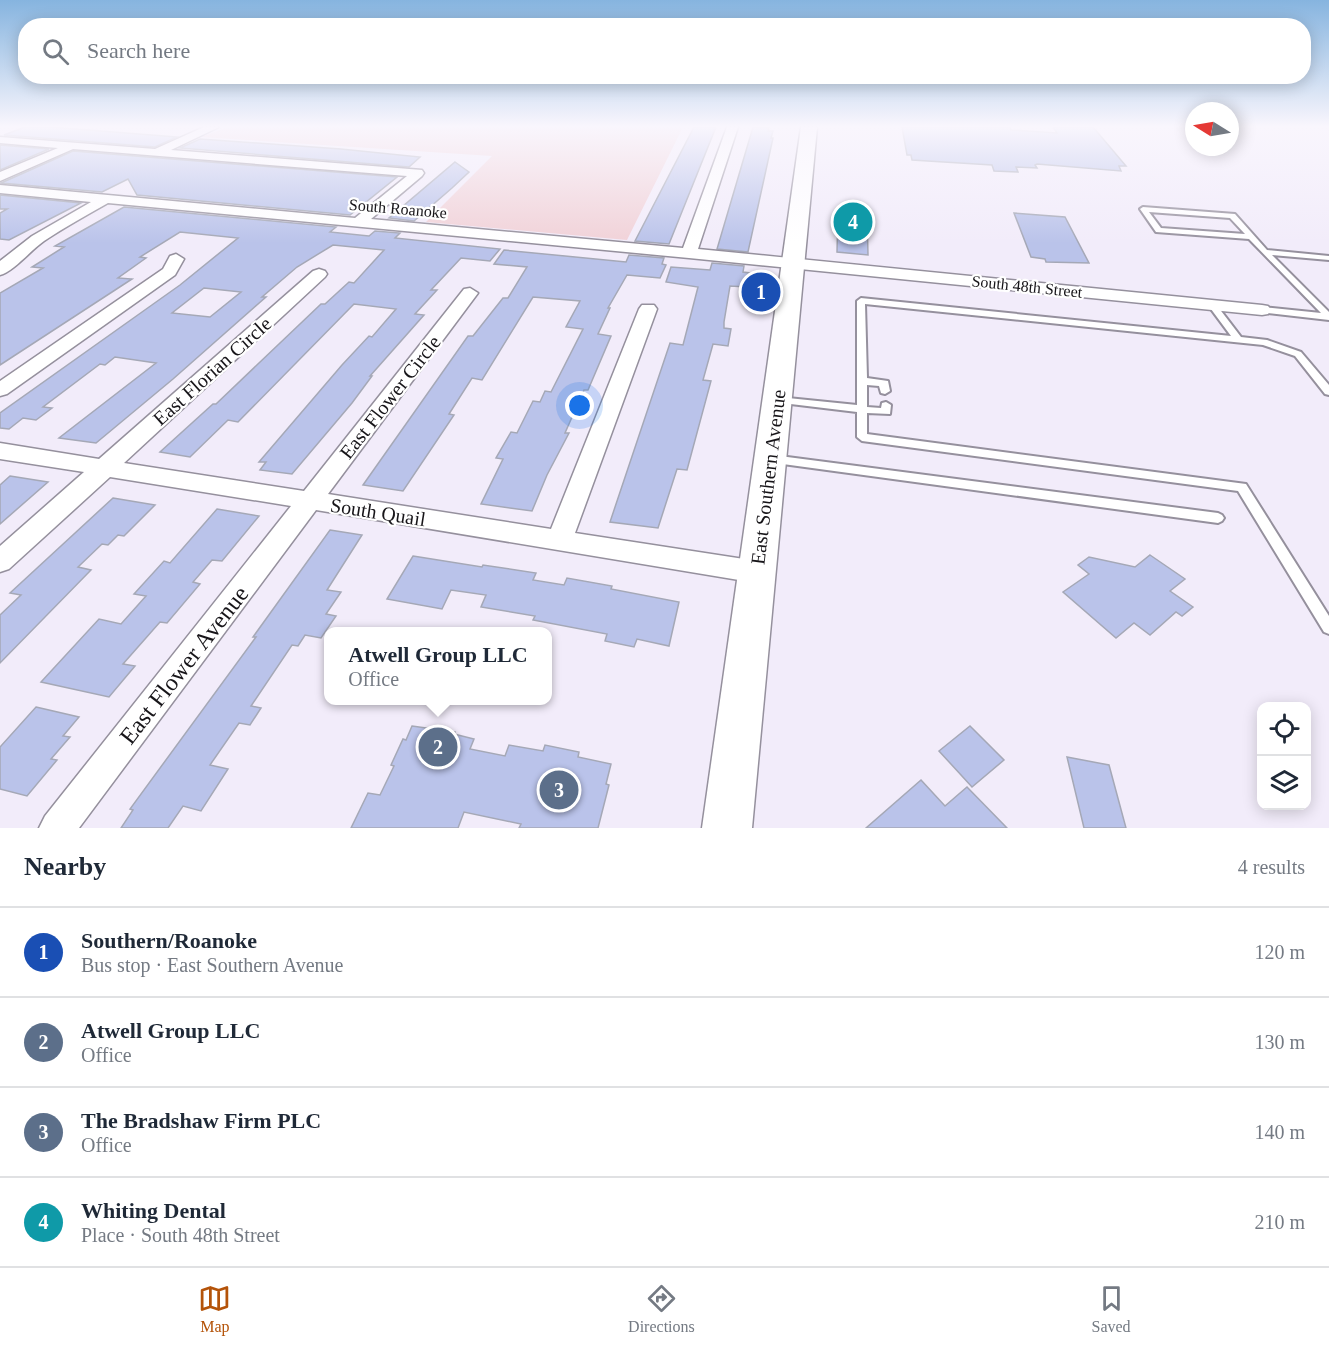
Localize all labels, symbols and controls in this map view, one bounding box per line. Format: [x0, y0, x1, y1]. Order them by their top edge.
search box [18, 18, 1311, 84]
icon: search [39, 35, 72, 68]
text: Search here [87, 38, 190, 63]
north arrow [1185, 102, 1239, 156]
street label: South Roanoke [348, 196, 448, 221]
pin: 4 [834, 200, 872, 244]
pin: 1 [742, 270, 780, 314]
street label: South 48th Street [971, 272, 1084, 301]
street label: East Florian Circle [149, 312, 276, 430]
street label: East Flower Circle [335, 331, 445, 463]
street label: East Southern Avenue [746, 388, 790, 566]
your location [565, 391, 594, 420]
street label: South Quail [329, 494, 428, 530]
street label: East Flower Avenue [114, 581, 254, 749]
popup [324, 627, 552, 705]
text: Atwell Group LLC [348, 642, 528, 667]
text: Office [348, 668, 399, 690]
map controls [1257, 702, 1311, 810]
button: locate [1257, 702, 1311, 756]
pin: 2 [418, 724, 458, 770]
button: layers [1257, 756, 1311, 810]
pin: 3 [540, 768, 578, 812]
text: Nearby [24, 852, 106, 881]
text: 4 results [1238, 856, 1305, 878]
text: Southern/Roanoke [81, 928, 257, 953]
text: 1 [39, 941, 49, 963]
text: 120 m [1254, 941, 1305, 963]
text: Bus stop · East Southern Avenue [81, 954, 343, 976]
text: Atwell Group LLC [81, 1018, 260, 1043]
text: 2 [39, 1031, 49, 1053]
text: 130 m [1254, 1031, 1305, 1053]
text: Office [81, 1044, 132, 1066]
text: The Bradshaw Firm PLC [81, 1108, 321, 1133]
text: 3 [39, 1121, 49, 1143]
text: 140 m [1254, 1121, 1305, 1143]
text: Office [81, 1134, 132, 1156]
text: Whiting Dental [81, 1198, 226, 1223]
text: 4 [39, 1211, 49, 1233]
text: 210 m [1254, 1211, 1305, 1233]
text: Place · South 48th Street [81, 1224, 280, 1246]
tab: Map [198, 1282, 231, 1336]
tab: Directions [628, 1282, 695, 1336]
tab: Saved [1091, 1282, 1131, 1336]

